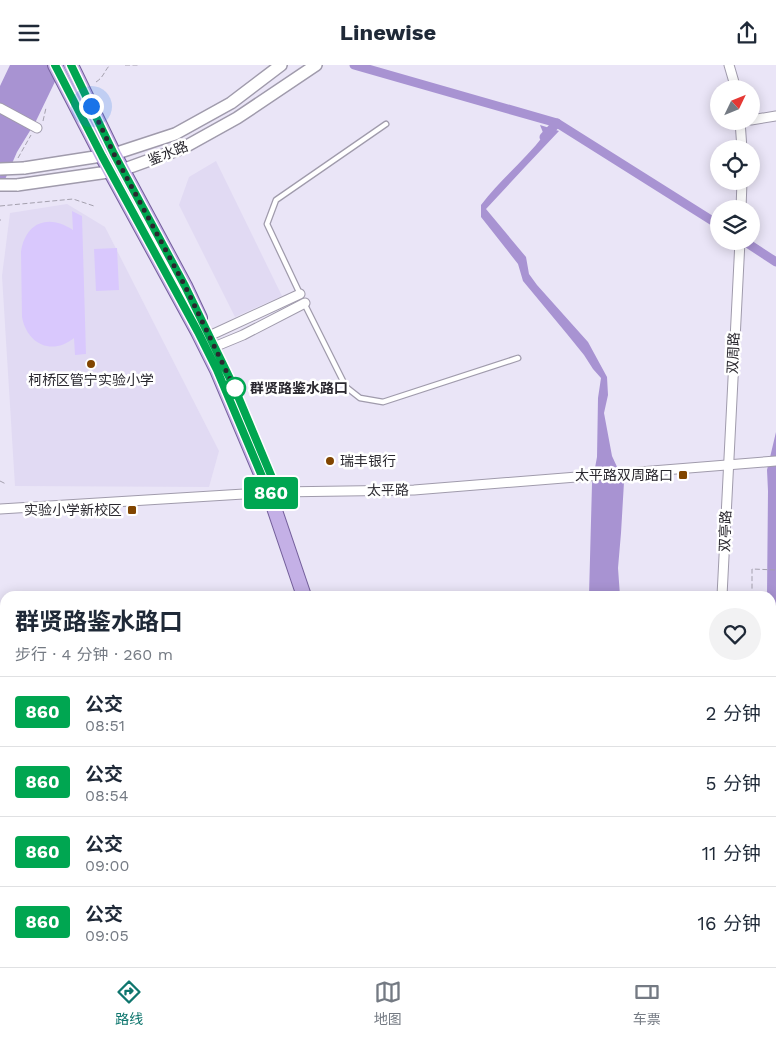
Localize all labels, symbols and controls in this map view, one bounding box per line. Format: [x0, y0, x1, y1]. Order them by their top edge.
icon: menu [15, 19, 43, 47]
icon: share [733, 19, 761, 47]
text: Linewise [340, 20, 436, 45]
north arrow [710, 80, 760, 130]
map controls [710, 80, 760, 250]
your location [79, 94, 104, 119]
street label: 鉴水路 [146, 138, 190, 168]
button: locate [710, 140, 760, 190]
button: layers [710, 200, 760, 250]
street label: 双周路 [724, 332, 742, 374]
marker: 柯桥区管宁实验小学 [85, 358, 97, 370]
place label: 柯桥区管宁实验小学 [28, 372, 154, 388]
marker: 群贤路鉴水路口 [224, 377, 246, 399]
place label: 群贤路鉴水路口 [250, 380, 348, 396]
place label: 瑞丰银行 [340, 453, 396, 469]
marker: 瑞丰银行 [324, 455, 336, 467]
place label: 太平路双周路口 [575, 467, 673, 483]
marker: 太平路双周路口 [677, 469, 689, 481]
line badge: 860 [242, 477, 300, 509]
text: 860 [254, 482, 288, 503]
street label: 太平路 [367, 482, 409, 498]
place label: 实验小学新校区 [24, 502, 122, 518]
marker: 实验小学新校区 [126, 504, 138, 516]
street label: 双亭路 [716, 510, 734, 552]
text: 群贤路鉴水路口 [15, 608, 183, 636]
button: heart [709, 608, 761, 660]
text: 步行 · 4 分钟 · 260 m [15, 645, 173, 664]
text: 公交 [85, 693, 123, 716]
text: 860 [26, 701, 59, 722]
text: 2 分钟 [705, 702, 761, 725]
text: 08:51 [85, 716, 125, 735]
text: 公交 [85, 763, 123, 786]
text: 860 [26, 771, 59, 792]
text: 5 分钟 [705, 772, 761, 795]
text: 08:54 [85, 786, 129, 805]
text: 公交 [85, 833, 123, 856]
text: 860 [26, 841, 59, 862]
text: 11 分钟 [702, 842, 761, 865]
text: 09:00 [85, 856, 129, 875]
text: 公交 [85, 903, 123, 926]
text: 860 [26, 911, 59, 932]
text: 16 分钟 [698, 912, 761, 935]
text: 09:05 [85, 926, 129, 945]
tab: 路线 [115, 978, 143, 1028]
tab: 地图 [374, 978, 402, 1028]
tab: 车票 [633, 978, 661, 1028]

